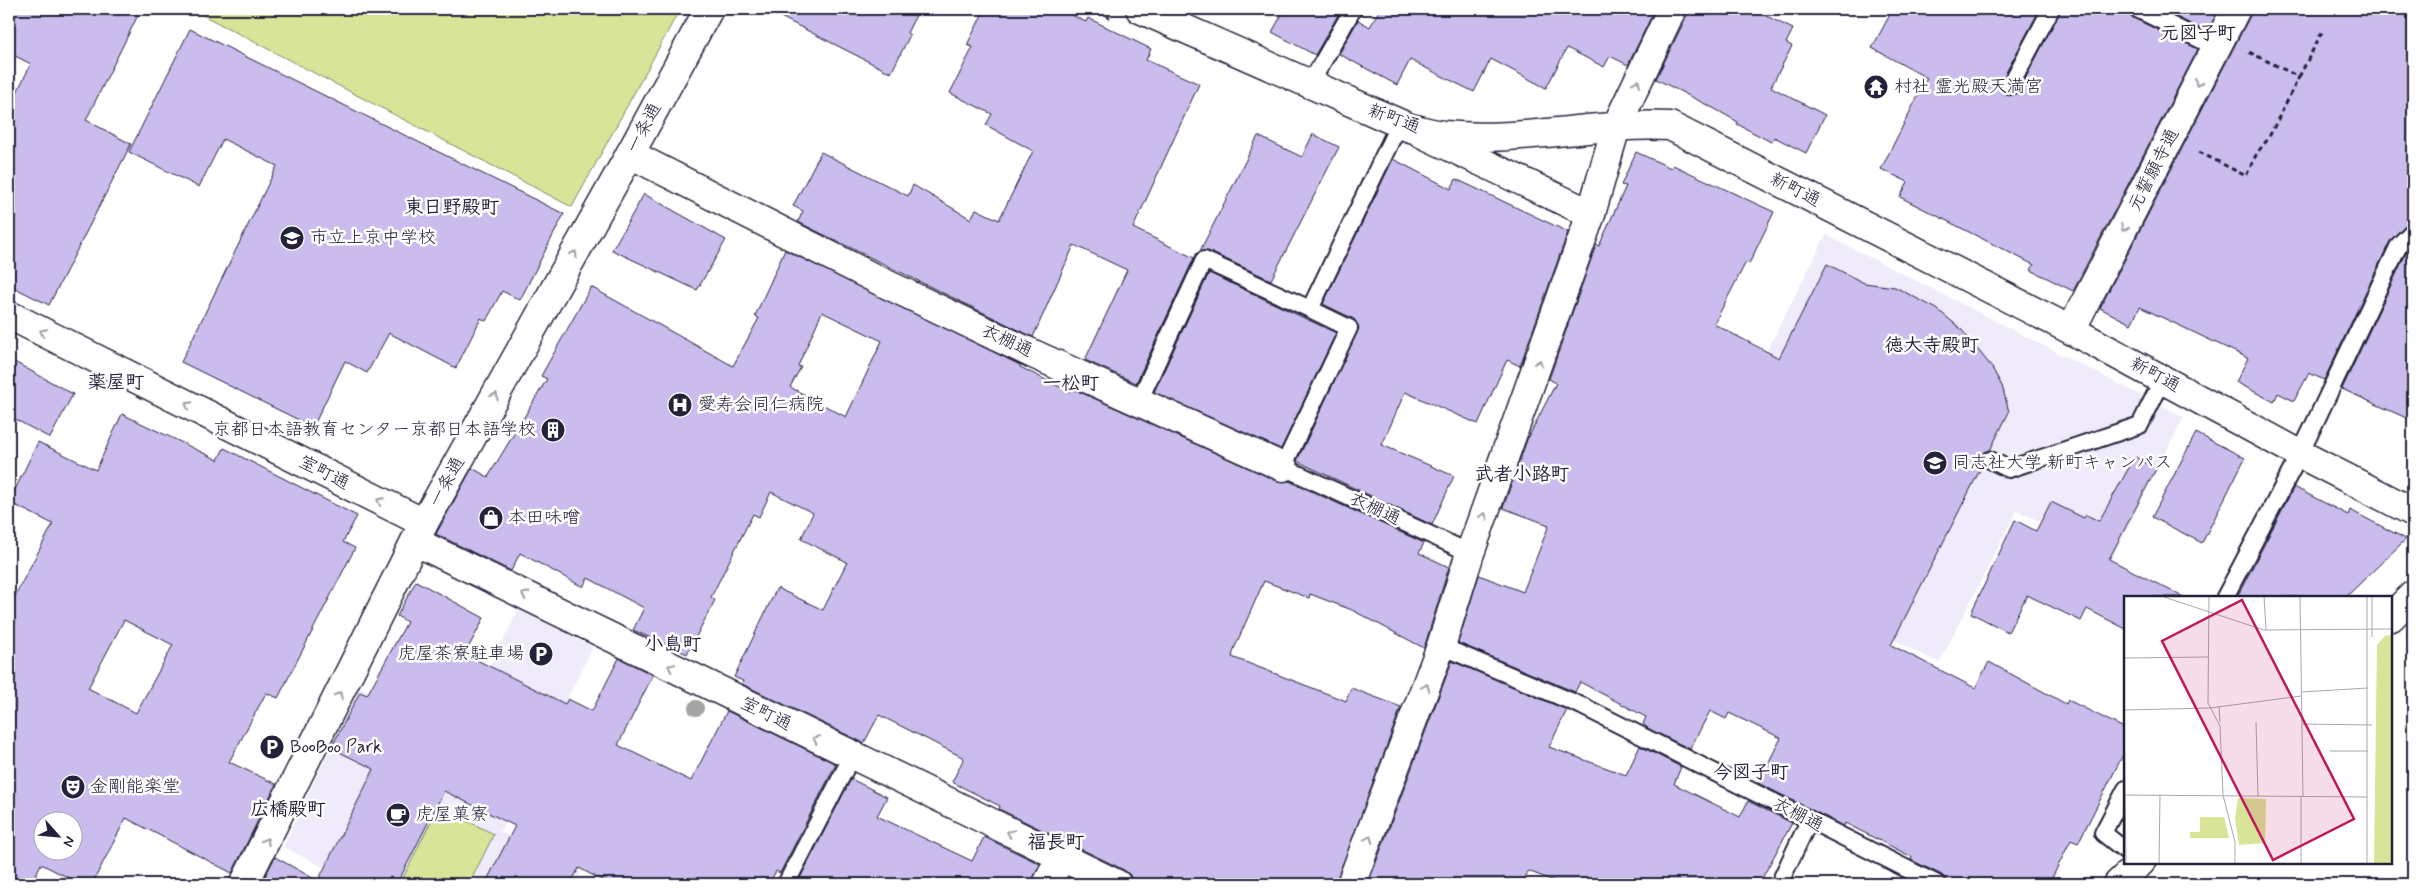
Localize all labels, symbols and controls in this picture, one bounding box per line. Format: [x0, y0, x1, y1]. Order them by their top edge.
district label: 元図子町 [2160, 21, 2236, 46]
temple icon: 村社 霊光殿天満宮 [1863, 74, 1889, 100]
place label: 村社 霊光殿天満宮 [1894, 75, 2043, 99]
one-way arrow [2194, 78, 2204, 87]
one-way arrow [1630, 79, 1641, 88]
street label: 新町通 [1365, 98, 1423, 140]
street label: 一条通 [621, 99, 667, 157]
street label: 元誓願寺通 [2123, 124, 2185, 216]
street label: 新町通 [1765, 167, 1825, 213]
district label: 東日野殿町 [404, 195, 500, 220]
one-way arrow [2120, 223, 2130, 232]
school or university icon: 市立上京中学校 [279, 225, 305, 251]
place label: 市立上京中学校 [310, 226, 436, 250]
one-way arrow [568, 251, 578, 260]
street label: 衣棚通 [977, 319, 1037, 363]
one-way arrow [39, 328, 48, 338]
district label: 徳大寺殿町 [1884, 333, 1980, 358]
street label: 新町通 [2126, 352, 2184, 398]
one-way arrow [1533, 359, 1543, 368]
district label: 薬屋町 [87, 370, 145, 395]
district label: 一松町 [1042, 371, 1100, 396]
one-way arrow [489, 392, 499, 401]
hospital icon: 愛寿会同仁病院 [667, 392, 693, 418]
place label: 愛寿会同仁病院 [698, 393, 824, 417]
one-way arrow [184, 401, 193, 411]
building icon: 京都日本語教育センター京都日本語学校 [540, 417, 566, 443]
place label: 京都日本語教育センター京都日本語学校 [213, 418, 536, 442]
street label: 室町通 [294, 450, 354, 496]
school or university icon: 同志社大学 新町キャンパス [1922, 450, 1948, 476]
place label: 同志社大学 新町キャンパス [1952, 451, 2172, 475]
street label: 一条通 [423, 453, 471, 511]
district label: 武者小路町 [1474, 462, 1570, 487]
street label: 衣棚通 [1345, 487, 1405, 531]
one-way arrow [376, 497, 385, 507]
shop icon: 本田味噌 [478, 505, 504, 531]
place label: 本田味噌 [508, 506, 580, 530]
one-way arrow [1478, 512, 1488, 521]
one-way arrow [521, 591, 530, 602]
inset map [2124, 596, 2392, 863]
district label: 小島町 [644, 632, 702, 657]
parking icon: 虎屋茶寮駐車場 [528, 641, 554, 667]
place label: 虎屋茶寮駐車場 [398, 642, 524, 666]
one-way arrow [667, 663, 676, 673]
one-way arrow [1420, 683, 1430, 691]
one-way arrow [333, 691, 343, 700]
street label: 室町通 [736, 691, 796, 737]
parking icon: BooBoo Park [259, 734, 285, 760]
place label: BooBoo Park [290, 735, 382, 759]
one-way arrow [813, 735, 822, 745]
district label: 今図子町 [1713, 760, 1789, 785]
theatre icon: 金剛能楽堂 [60, 774, 86, 800]
place label: 金剛能楽堂 [90, 775, 180, 799]
street label: 衣棚通 [1768, 792, 1828, 838]
district label: 広橋殿町 [250, 797, 326, 822]
cafe icon: 虎屋菓寮 [385, 802, 411, 828]
place label: 虎屋菓寮 [416, 803, 488, 827]
north arrow [32, 810, 82, 860]
one-way arrow [1006, 828, 1015, 839]
district label: 福長町 [1027, 830, 1085, 855]
text: N [59, 833, 79, 850]
one-way arrow [1363, 835, 1373, 843]
one-way arrow [260, 837, 270, 846]

